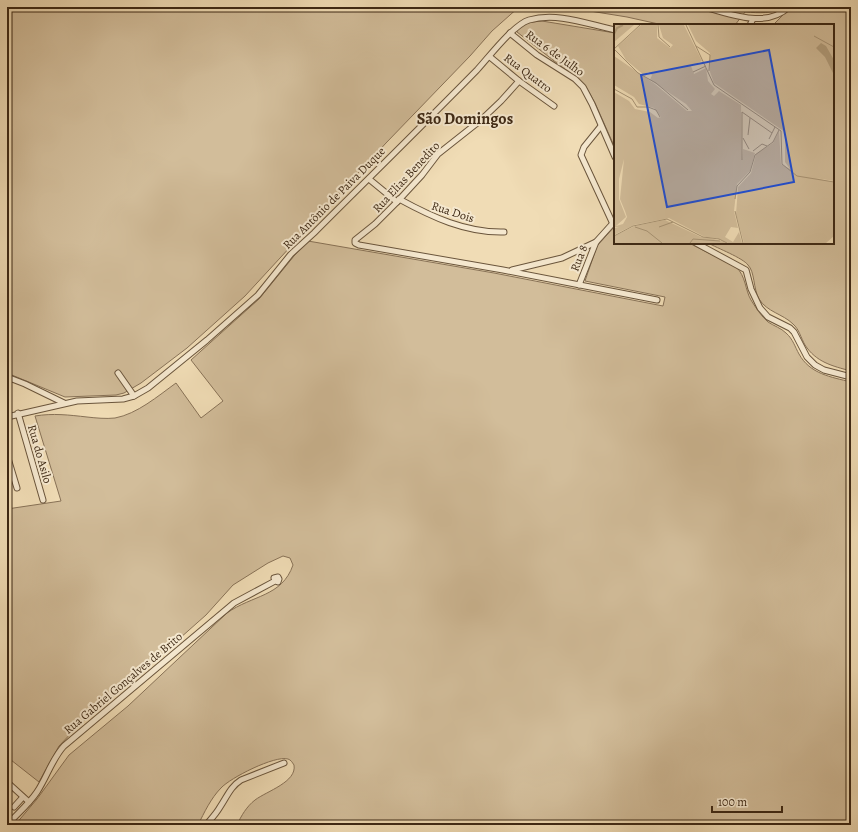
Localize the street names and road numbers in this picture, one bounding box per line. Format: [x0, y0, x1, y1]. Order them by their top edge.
street label: Rua 6 de Julho [522, 26, 588, 80]
street label: Rua Quatro [501, 50, 555, 96]
street label: Rua Elias Benedito [369, 138, 443, 216]
street label: Rua Antônio de Paiva Duque [279, 143, 389, 253]
street label: Rua Dois [430, 198, 477, 226]
street label: Rua 8 [567, 242, 591, 274]
street label: Rua do Asilo [24, 423, 56, 485]
street label: Rua Gabriel Gonçalves de Brito [60, 629, 186, 737]

